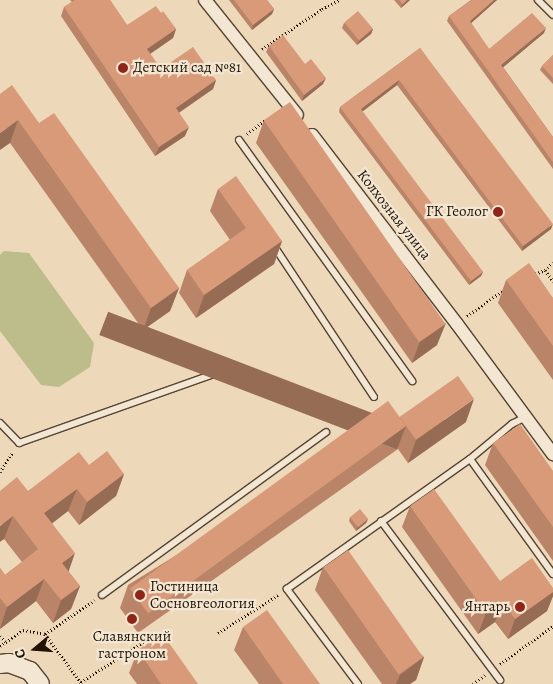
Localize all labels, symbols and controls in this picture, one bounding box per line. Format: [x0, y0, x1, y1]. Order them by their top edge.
place label: Детский сад №81 [133, 59, 241, 77]
marker: Детский сад №81 [117, 62, 129, 74]
street label: Колхозная улица [353, 166, 435, 264]
place label: ГК Геолог [426, 203, 488, 221]
marker: ГК Геолог [492, 206, 504, 218]
place label: Гостиница Сосновгеология [150, 577, 255, 612]
marker: Гостиница Сосновгеология [134, 589, 146, 601]
place label: Янтарь [464, 598, 510, 616]
marker: Янтарь [514, 601, 526, 613]
marker: Славянский гастроном [126, 613, 138, 625]
north arrow [10, 624, 60, 674]
place label: Славянский гастроном [93, 627, 171, 662]
text: С [10, 647, 31, 661]

